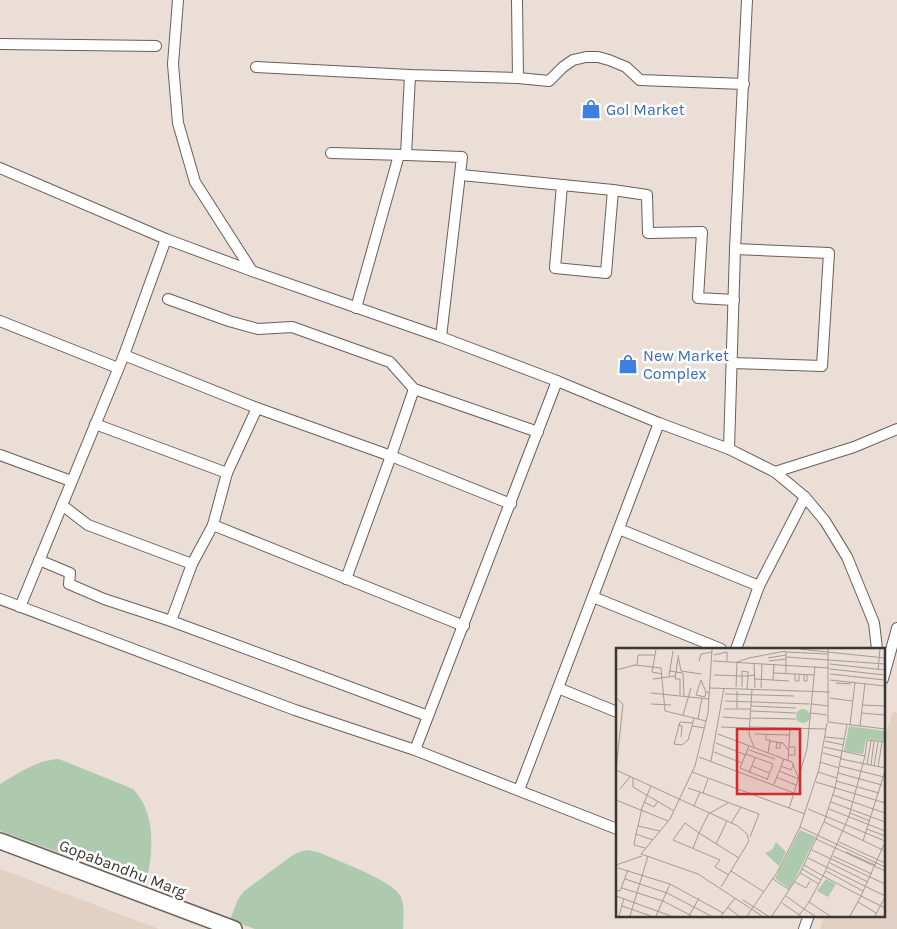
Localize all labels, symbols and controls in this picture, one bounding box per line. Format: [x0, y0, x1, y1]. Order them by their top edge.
shop icon: Gol Market [580, 98, 602, 120]
place label: Gol Market [606, 100, 685, 119]
place label: New Market Complex [643, 346, 729, 383]
shop icon: New Market Complex [617, 353, 639, 375]
inset map [616, 648, 884, 916]
street label: Gopabandhu Marg [57, 835, 189, 901]

